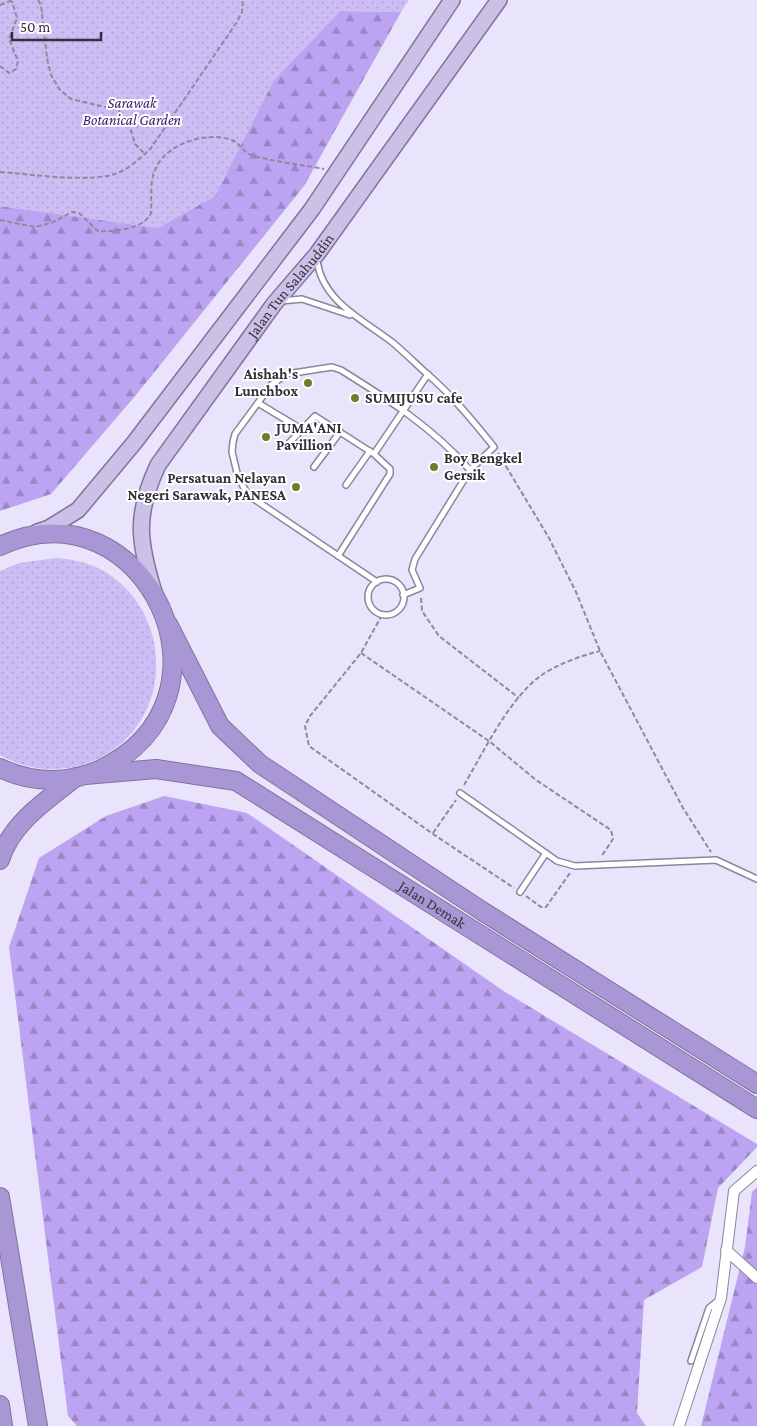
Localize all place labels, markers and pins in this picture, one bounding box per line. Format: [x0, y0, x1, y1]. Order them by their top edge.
place label: Aishah's Lunchbox [234, 366, 298, 399]
marker: Aishah's Lunchbox [302, 377, 314, 389]
place label: SUMIJUSU cafe [365, 390, 462, 406]
marker: SUMIJUSU cafe [349, 392, 361, 404]
place label: JUMA'ANI Pavillion [274, 420, 342, 453]
marker: JUMA'ANI Pavillion [260, 431, 272, 443]
place label: Boy Bengkel Gersik [444, 450, 523, 483]
marker: Boy Bengkel Gersik [428, 461, 440, 473]
place label: Persatuan Nelayan Negeri Sarawak, PANESA [127, 470, 287, 503]
marker: Persatuan Nelayan Negeri Sarawak, PANESA [290, 481, 302, 493]

